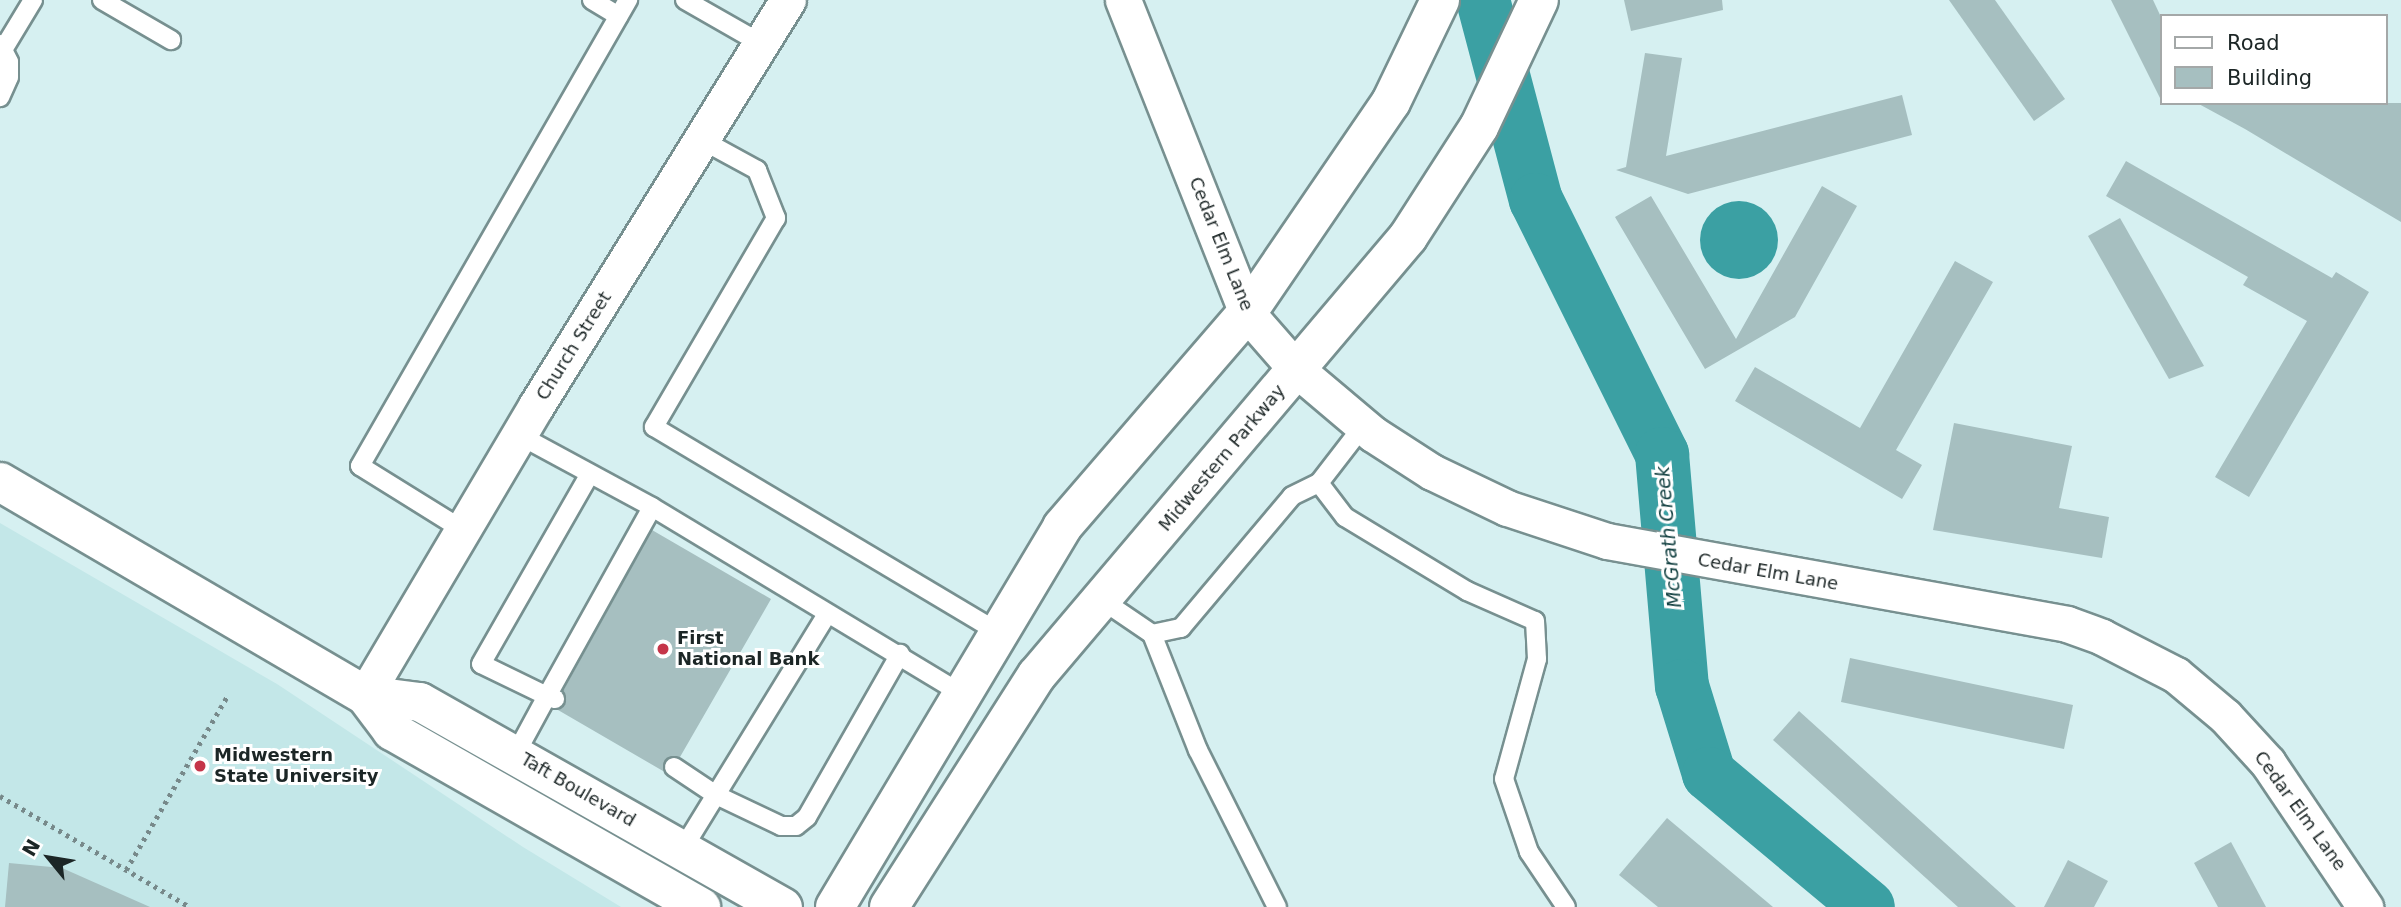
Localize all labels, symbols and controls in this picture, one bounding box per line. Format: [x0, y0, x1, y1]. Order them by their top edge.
legend [2160, 14, 2387, 105]
text: Road [2227, 31, 2280, 55]
text: Building [2227, 66, 2312, 90]
street label: Cedar Elm Lane [1184, 174, 1258, 314]
street label: Church Street [532, 288, 616, 404]
street label: Midwestern Parkway [1154, 380, 1290, 536]
water label: McGrath Creek [1651, 465, 1687, 609]
street label: Cedar Elm Lane [1696, 549, 1840, 595]
place label: First National Bank [677, 628, 819, 670]
marker: First National Bank [655, 641, 671, 657]
place label: Midwestern State University [214, 745, 378, 788]
street label: Cedar Elm Lane [2249, 747, 2351, 875]
street label: Taft Boulevard [517, 748, 639, 832]
marker: Midwestern State University [192, 758, 208, 774]
north arrow [14, 823, 84, 893]
text: N [17, 835, 44, 860]

